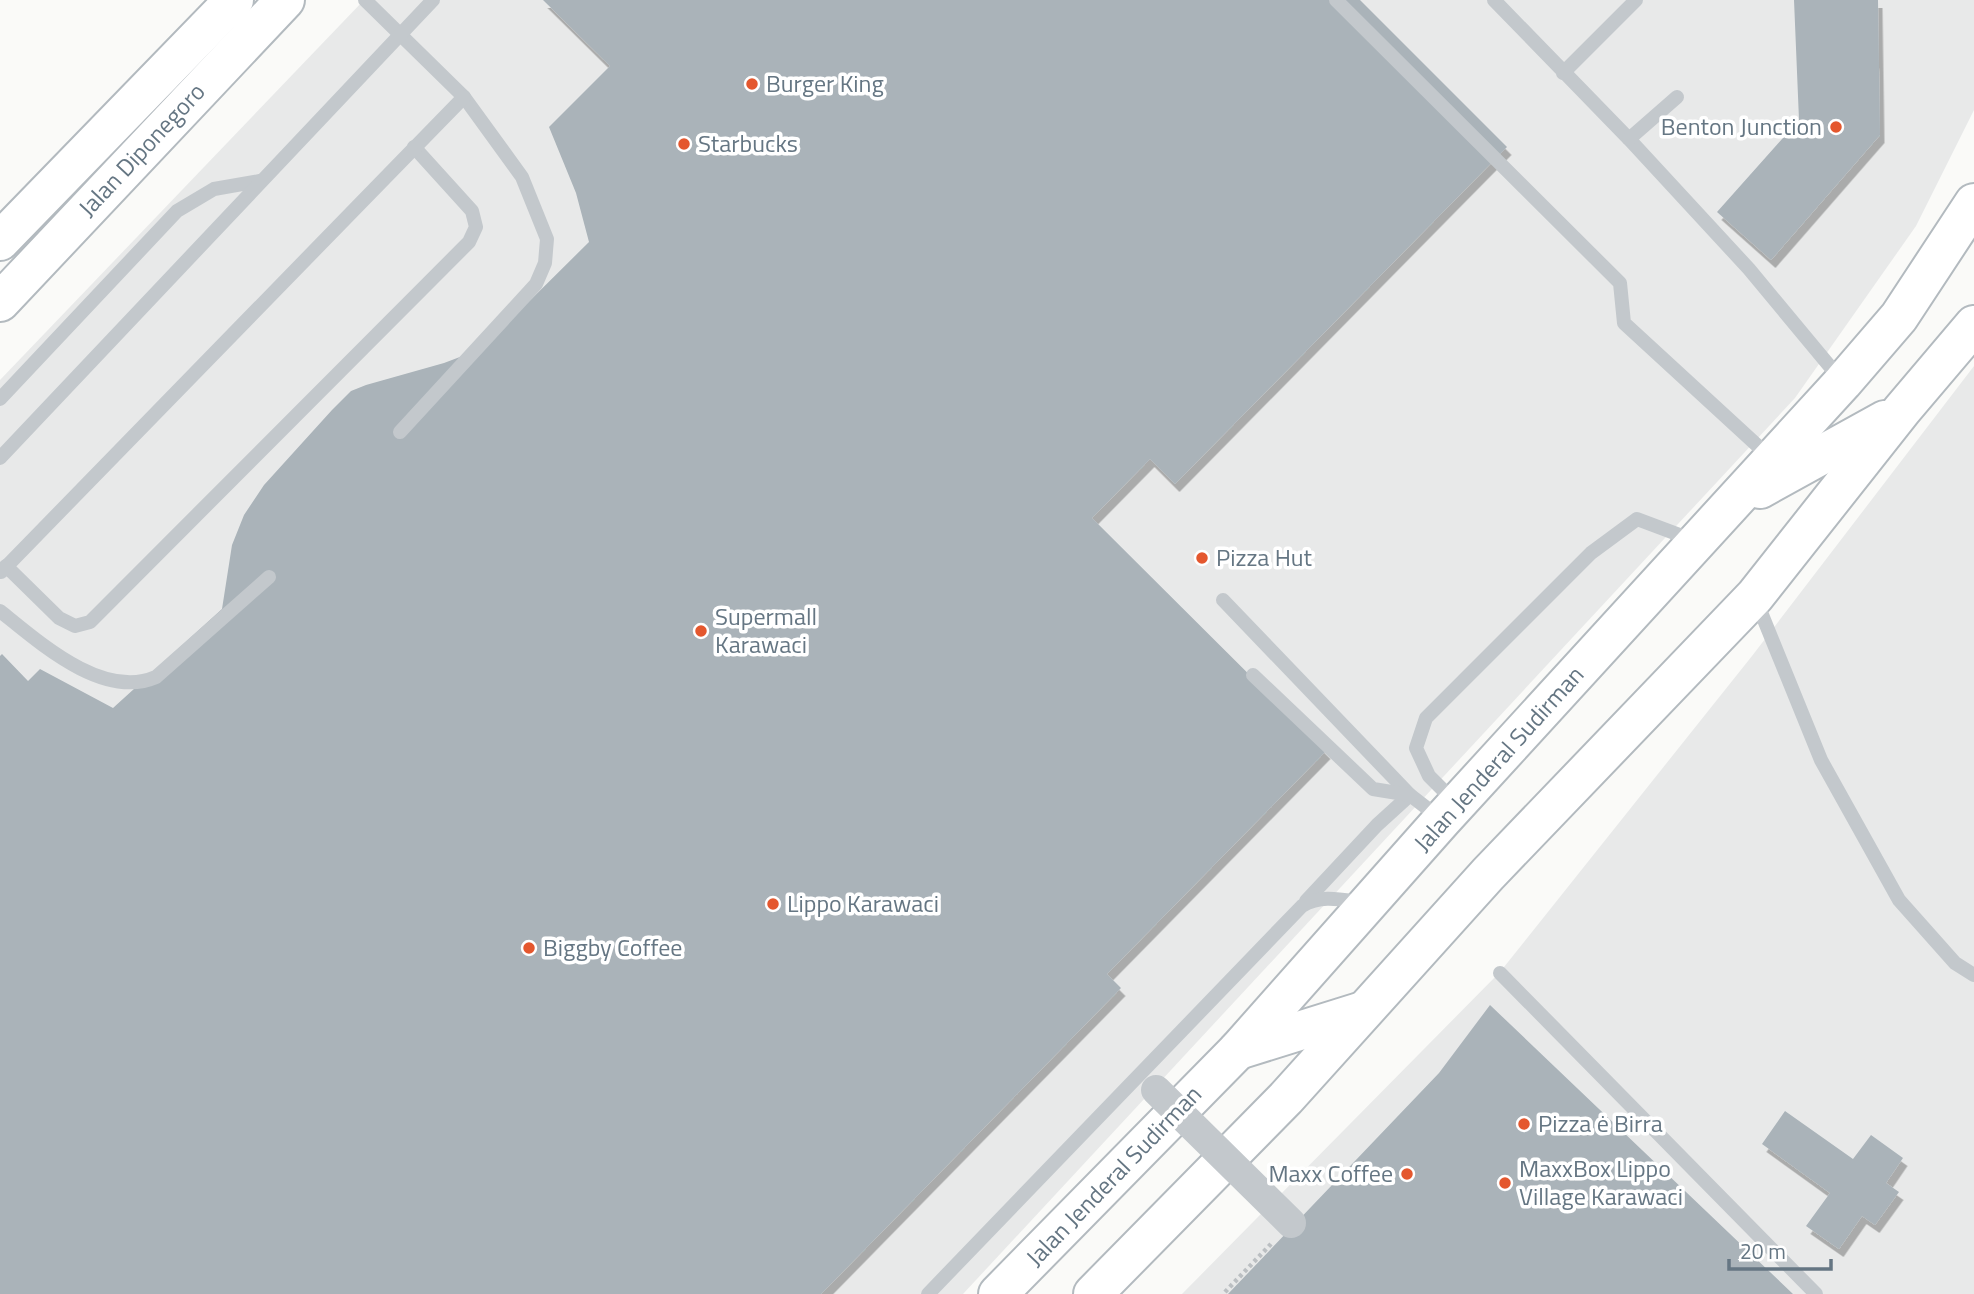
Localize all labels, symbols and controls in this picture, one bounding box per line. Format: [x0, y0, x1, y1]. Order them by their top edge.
place label: Burger King [766, 65, 884, 101]
street label: Jalan Diponegoro [70, 74, 213, 224]
marker: Burger King [744, 76, 760, 92]
place label: Benton Junction [1661, 108, 1822, 144]
marker: Benton Junction [1828, 119, 1844, 135]
place label: Starbucks [698, 125, 798, 161]
marker: Starbucks [676, 136, 692, 152]
place label: Pizza Hut [1216, 539, 1313, 575]
marker: Pizza Hut [1194, 550, 1210, 566]
place label: Supermall Karawaci [715, 598, 817, 662]
marker: Supermall Karawaci [693, 623, 709, 639]
street label: Jalan Jenderal Sudirman [1405, 657, 1592, 859]
place label: Lippo Karawaci [787, 885, 939, 921]
marker: Lippo Karawaci [765, 896, 781, 912]
place label: Biggby Coffee [543, 929, 682, 965]
marker: Biggby Coffee [521, 940, 537, 956]
street label: Jalan Jenderal Sudirman [1017, 1077, 1209, 1274]
place label: Pizza ė Birra [1538, 1105, 1663, 1141]
marker: Pizza ė Birra [1516, 1116, 1532, 1132]
place label: MaxxBox Lippo Village Karawaci [1519, 1150, 1683, 1214]
place label: Maxx Coffee [1268, 1155, 1393, 1191]
marker: Maxx Coffee [1399, 1166, 1415, 1182]
marker: MaxxBox Lippo Village Karawaci [1497, 1175, 1513, 1191]
scale bar [1729, 1228, 1830, 1272]
text: 20 m [1740, 1235, 1786, 1267]

